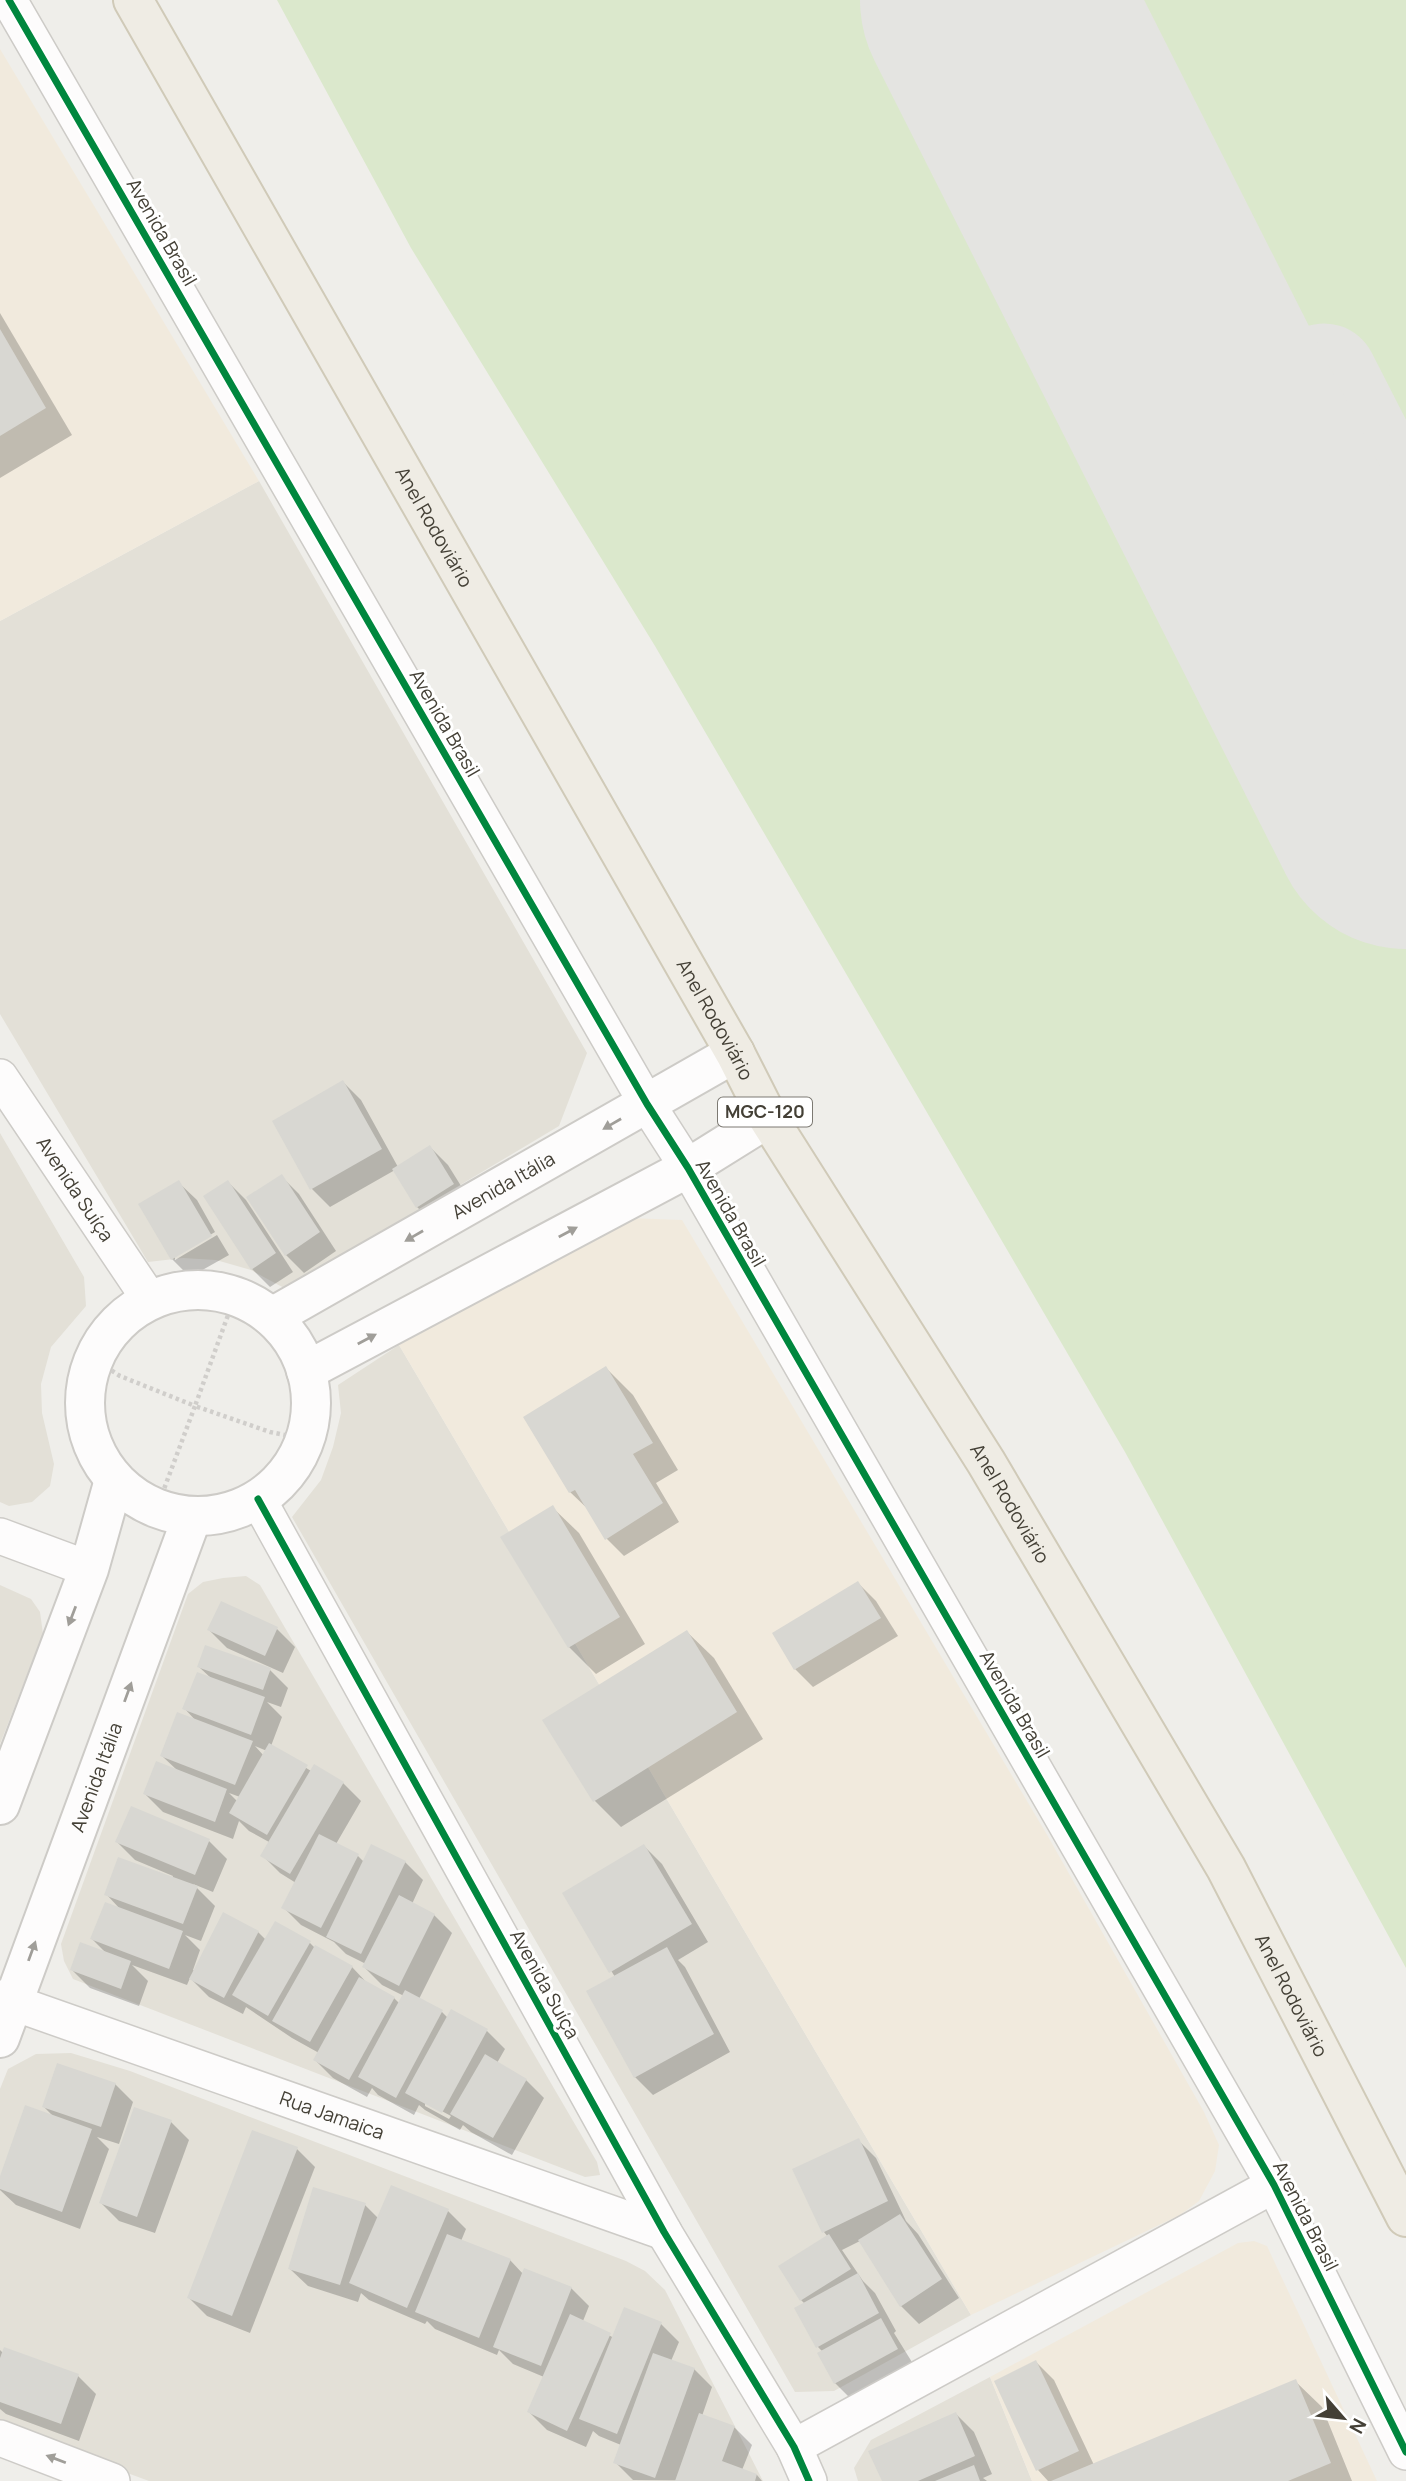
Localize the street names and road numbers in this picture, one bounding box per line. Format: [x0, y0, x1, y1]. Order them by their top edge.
street label: Avenida Brasil [121, 173, 203, 291]
street label: Anel Rodoviário [389, 462, 479, 592]
street label: Avenida Brasil [404, 664, 486, 782]
street label: Anel Rodoviário [671, 954, 760, 1084]
road number: MGC-120 [718, 1098, 812, 1126]
street label: Avenida Suíça [31, 1131, 120, 1247]
street label: Avenida Itália [447, 1146, 559, 1225]
street label: Avenida Brasil [690, 1154, 772, 1272]
street label: Anel Rodoviário [964, 1438, 1056, 1568]
street label: Avenida Brasil [974, 1645, 1056, 1763]
street label: Avenida Itália [64, 1719, 128, 1836]
street label: Avenida Suíça [504, 1925, 586, 2043]
street label: Anel Rodoviário [1249, 1929, 1334, 2061]
street label: Rua Jamaica [276, 2085, 388, 2145]
street label: Avenida Brasil [1267, 2157, 1345, 2275]

